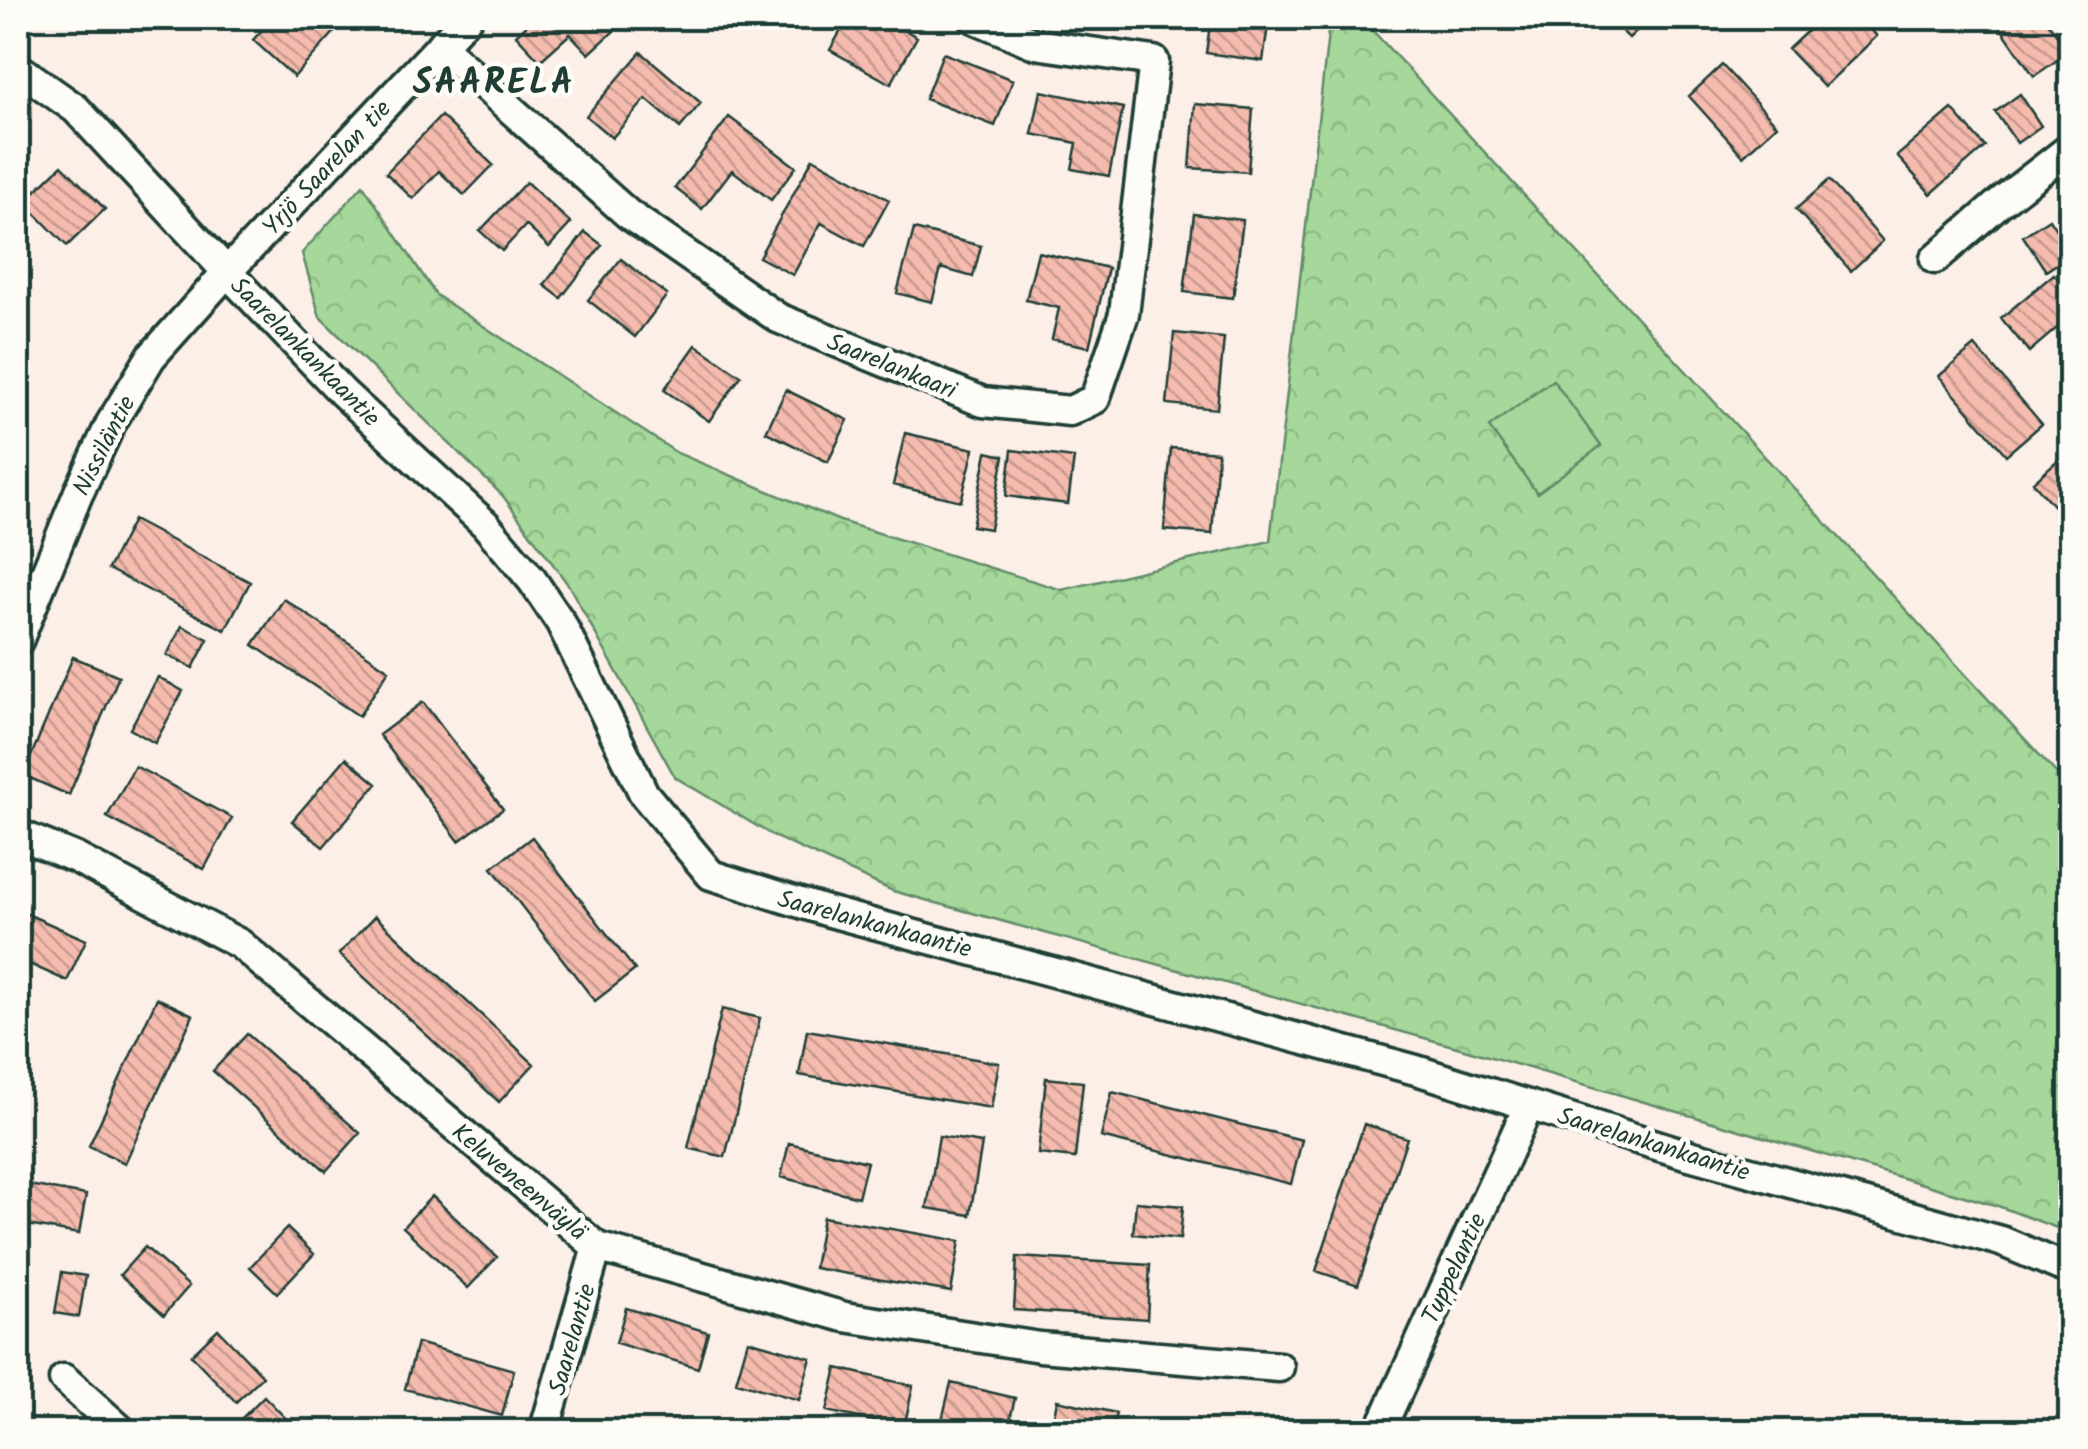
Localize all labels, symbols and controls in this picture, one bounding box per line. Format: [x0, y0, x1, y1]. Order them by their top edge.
district label: SAARELA [413, 56, 575, 112]
street label: Yrjö Saarelan tie [253, 91, 402, 246]
street label: Saarelankankaantie [220, 268, 389, 437]
street label: Saarelankaari [820, 323, 963, 411]
street label: Nissiläntie [62, 389, 147, 503]
street label: Saarelankankaantie [773, 880, 976, 970]
street label: Saarelankankaantie [1552, 1097, 1755, 1193]
street label: Keluveneenväylä [442, 1113, 596, 1252]
street label: Tuppelantie [1412, 1207, 1498, 1331]
street label: Saarelantie [538, 1279, 608, 1400]

